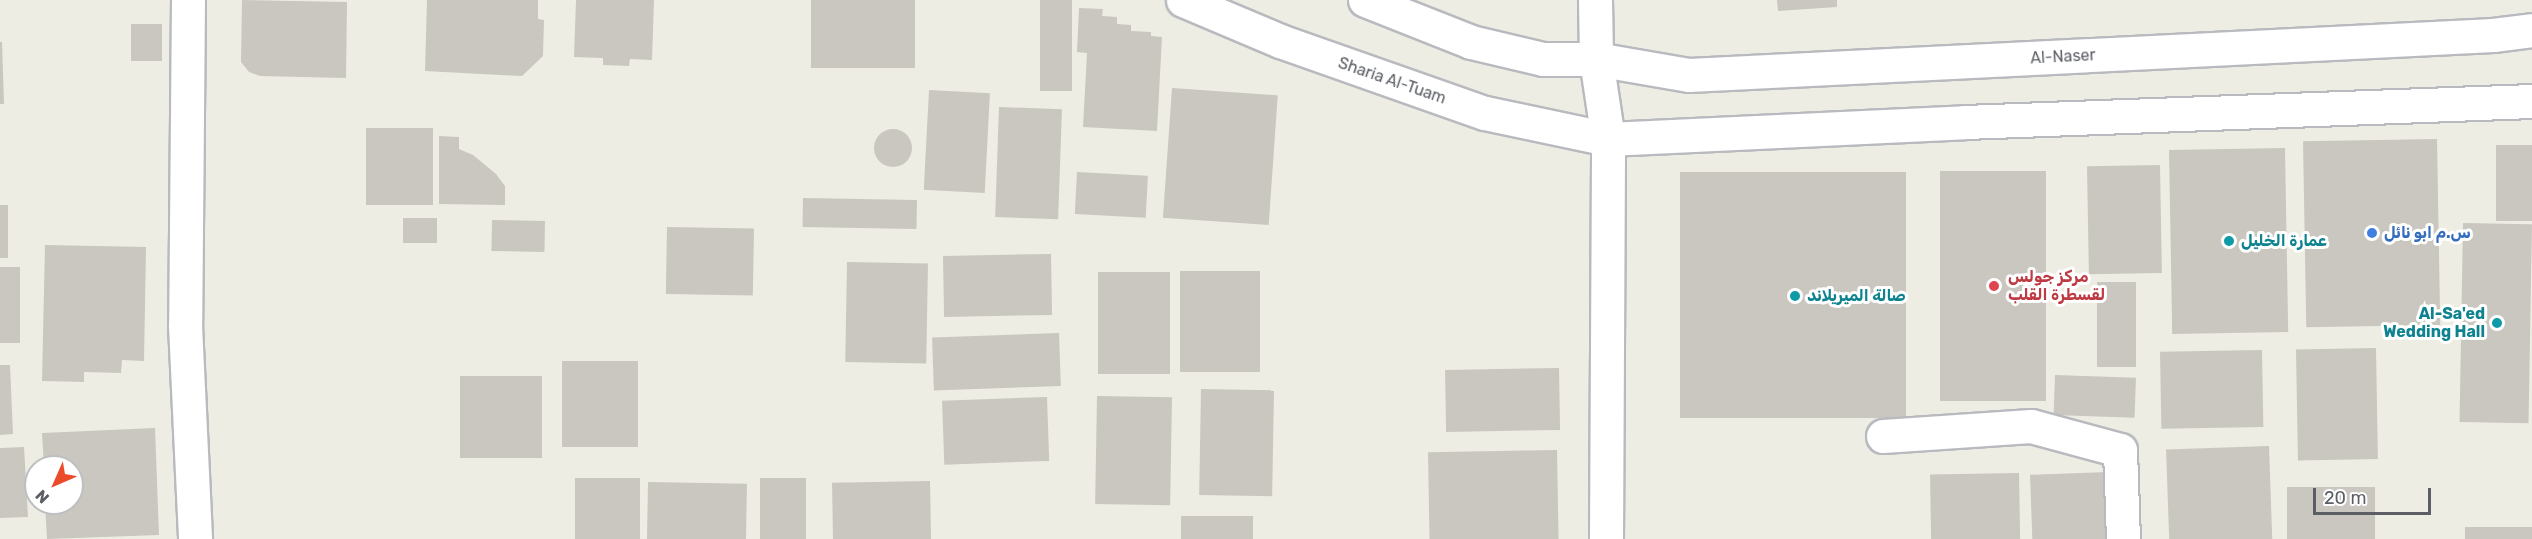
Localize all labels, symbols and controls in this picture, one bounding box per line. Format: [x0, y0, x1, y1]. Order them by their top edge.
street label: Al-Naser [2030, 46, 2096, 68]
street label: Sharia Al-Tuam [1335, 53, 1449, 109]
place label: س.م ابو نائل [2384, 223, 2471, 243]
marker: س.م ابو نائل [2365, 226, 2379, 240]
place label: عمارة الخليل [2241, 231, 2327, 251]
marker: عمارة الخليل [2222, 234, 2236, 248]
place label: مركز جولس لقسطرة القلب [2008, 267, 2105, 305]
marker: مركز جولس لقسطرة القلب [1985, 277, 2003, 295]
place label: صالة الميريلاند [1807, 286, 1906, 306]
marker: صالة الميريلاند [1788, 289, 1802, 303]
place label: Al-Sa'ed Wedding Hall [2383, 304, 2485, 342]
marker: Al-Sa'ed Wedding Hall [2490, 316, 2504, 330]
north arrow [24, 455, 84, 515]
scale bar [2316, 476, 2434, 514]
text: N [32, 486, 53, 507]
text: 20 m [2324, 487, 2366, 509]

